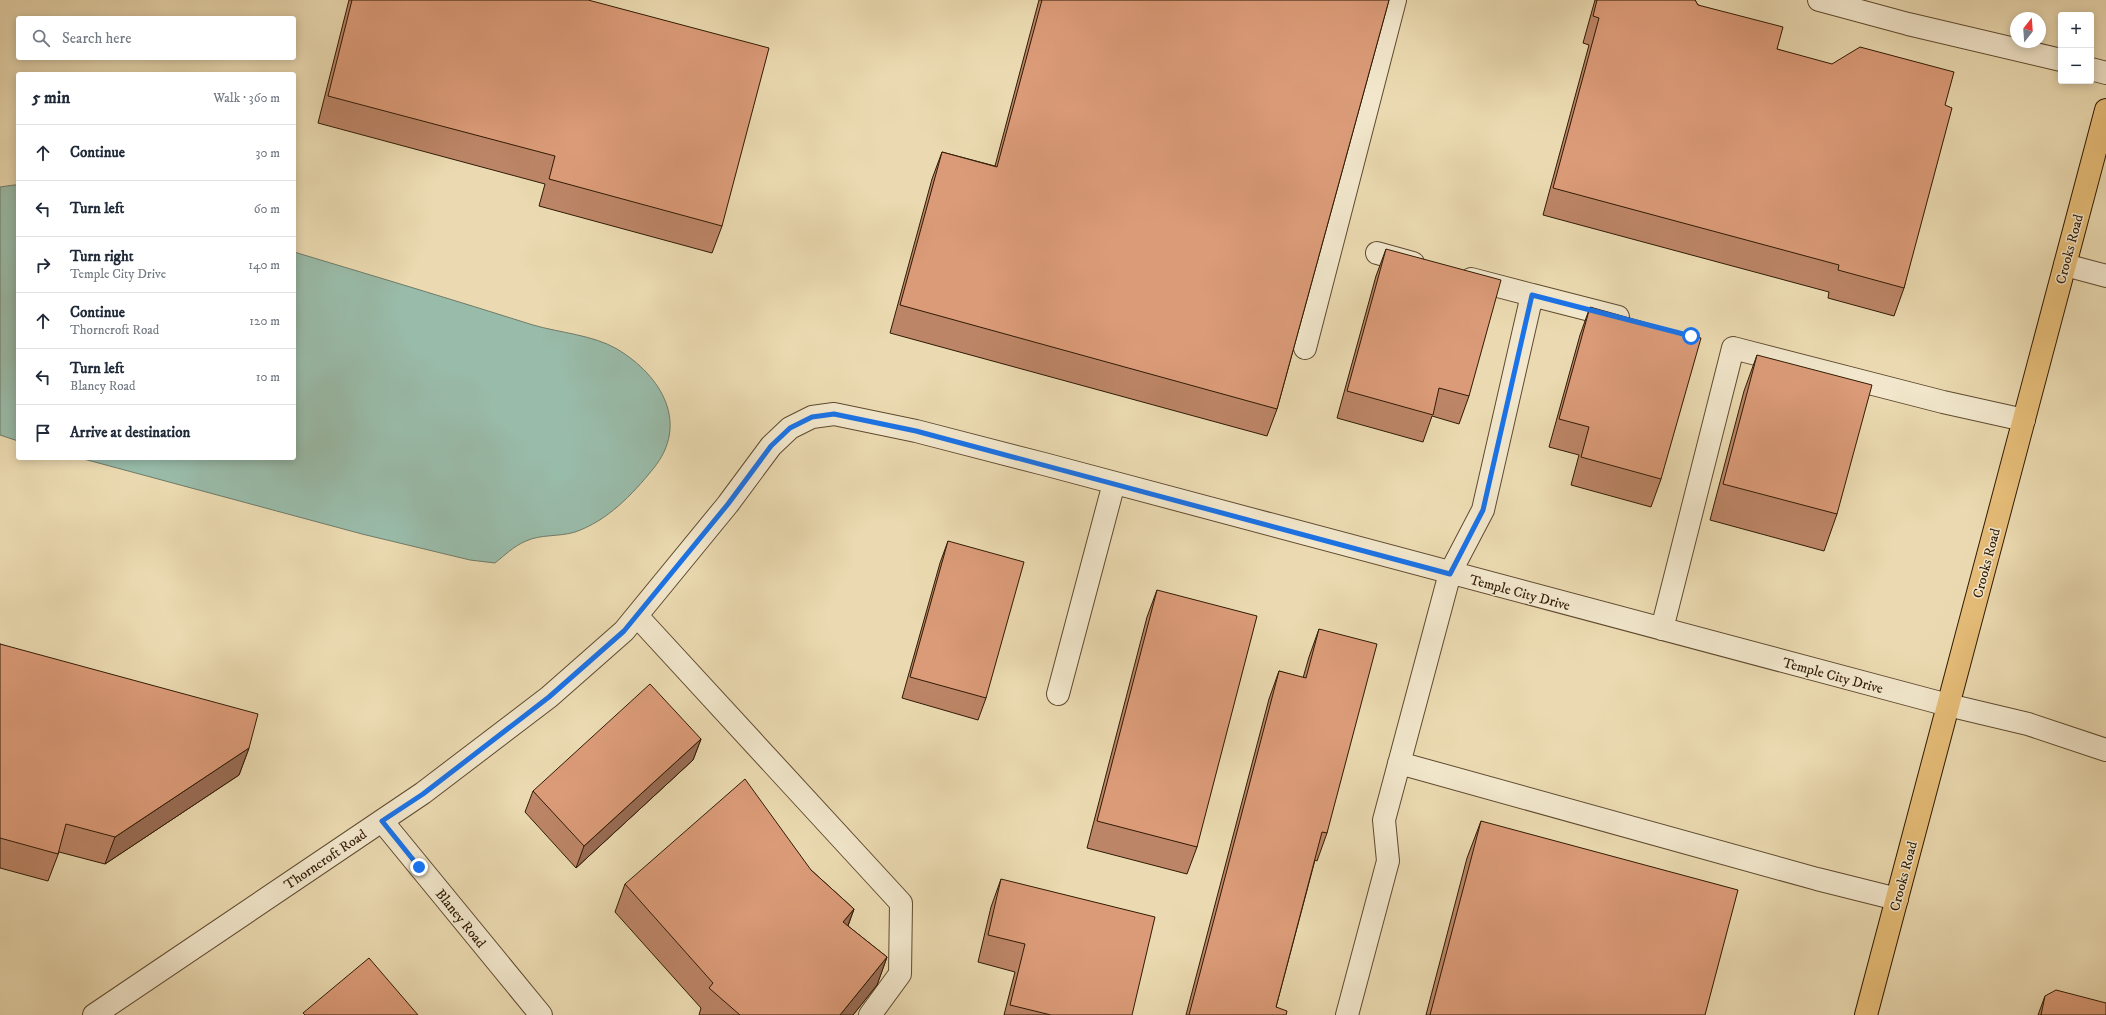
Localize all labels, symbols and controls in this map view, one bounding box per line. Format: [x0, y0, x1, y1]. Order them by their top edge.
north arrow [2010, 12, 2046, 48]
map controls [2058, 12, 2094, 84]
button: + [2058, 12, 2094, 48]
search box [16, 16, 296, 60]
icon: search [30, 27, 52, 49]
text: Search here [62, 29, 131, 48]
button: − [2058, 48, 2094, 84]
text: 5 min [32, 87, 70, 109]
text: Walk · 360 m [213, 90, 280, 106]
icon: ahead [32, 142, 54, 164]
text: Continue [70, 143, 125, 162]
text: 30 m [256, 145, 280, 161]
icon: left [32, 198, 54, 220]
text: Turn left [70, 199, 124, 218]
text: 60 m [254, 201, 280, 217]
street label: Crooks Road [2052, 212, 2088, 286]
text: Turn right [70, 247, 133, 266]
icon: right [32, 254, 54, 276]
text: 140 m [248, 257, 280, 273]
text: Temple City Drive [70, 266, 166, 282]
text: Continue [70, 303, 125, 322]
icon: ahead [32, 310, 54, 332]
text: 120 m [249, 313, 280, 329]
text: Thorncroft Road [70, 322, 159, 338]
route start [1682, 327, 1700, 345]
text: Turn left [70, 359, 124, 378]
icon: left [32, 366, 54, 388]
text: 10 m [256, 369, 280, 385]
text: Blaney Road [70, 378, 136, 394]
icon: arrive [32, 422, 54, 444]
text: Arrive at destination [70, 423, 190, 442]
street label: Crooks Road [1969, 526, 2005, 600]
street label: Temple City Drive [1467, 571, 1572, 615]
street label: Temple City Drive [1780, 654, 1885, 698]
street label: Thorncroft Road [281, 826, 370, 894]
street label: Crooks Road [1886, 839, 1922, 913]
route end [410, 858, 428, 876]
street label: Blaney Road [431, 886, 489, 952]

